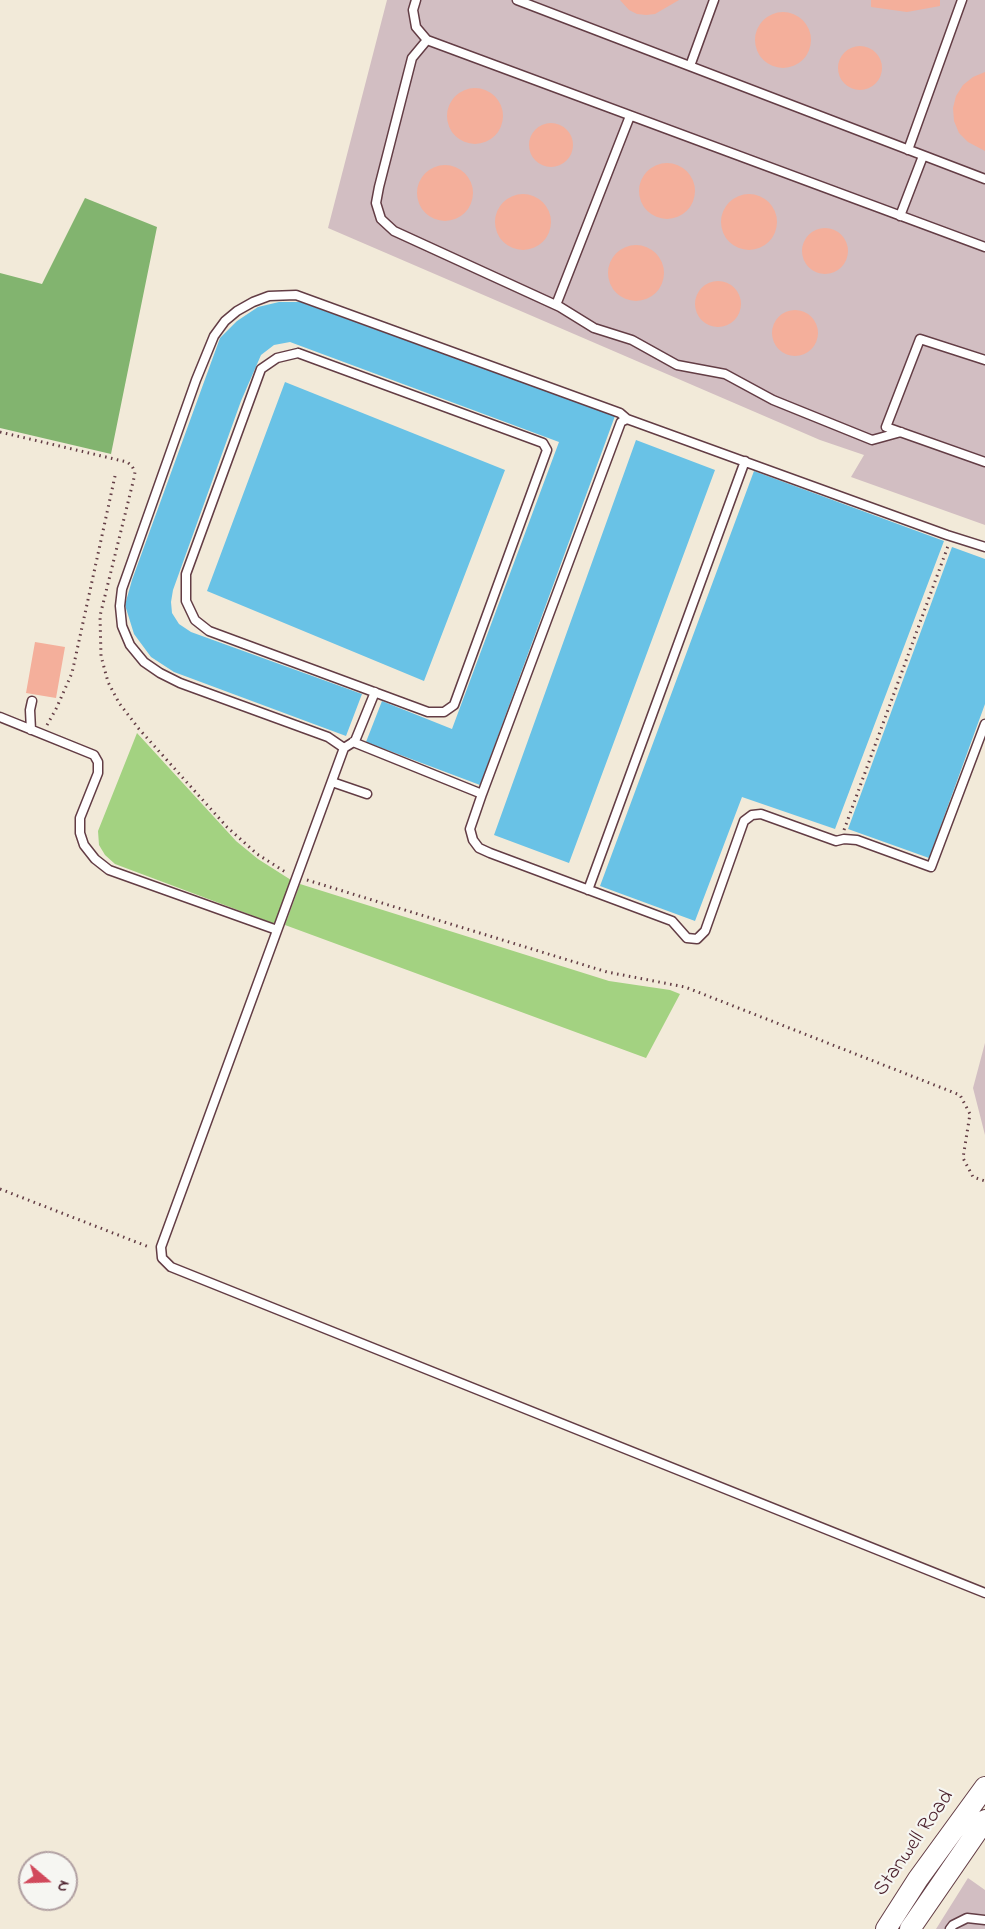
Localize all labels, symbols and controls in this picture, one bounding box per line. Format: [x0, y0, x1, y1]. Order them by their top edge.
street label: Stanwell Road [869, 1786, 961, 1902]
north arrow [18, 1851, 78, 1911]
text: N [50, 1877, 76, 1895]

